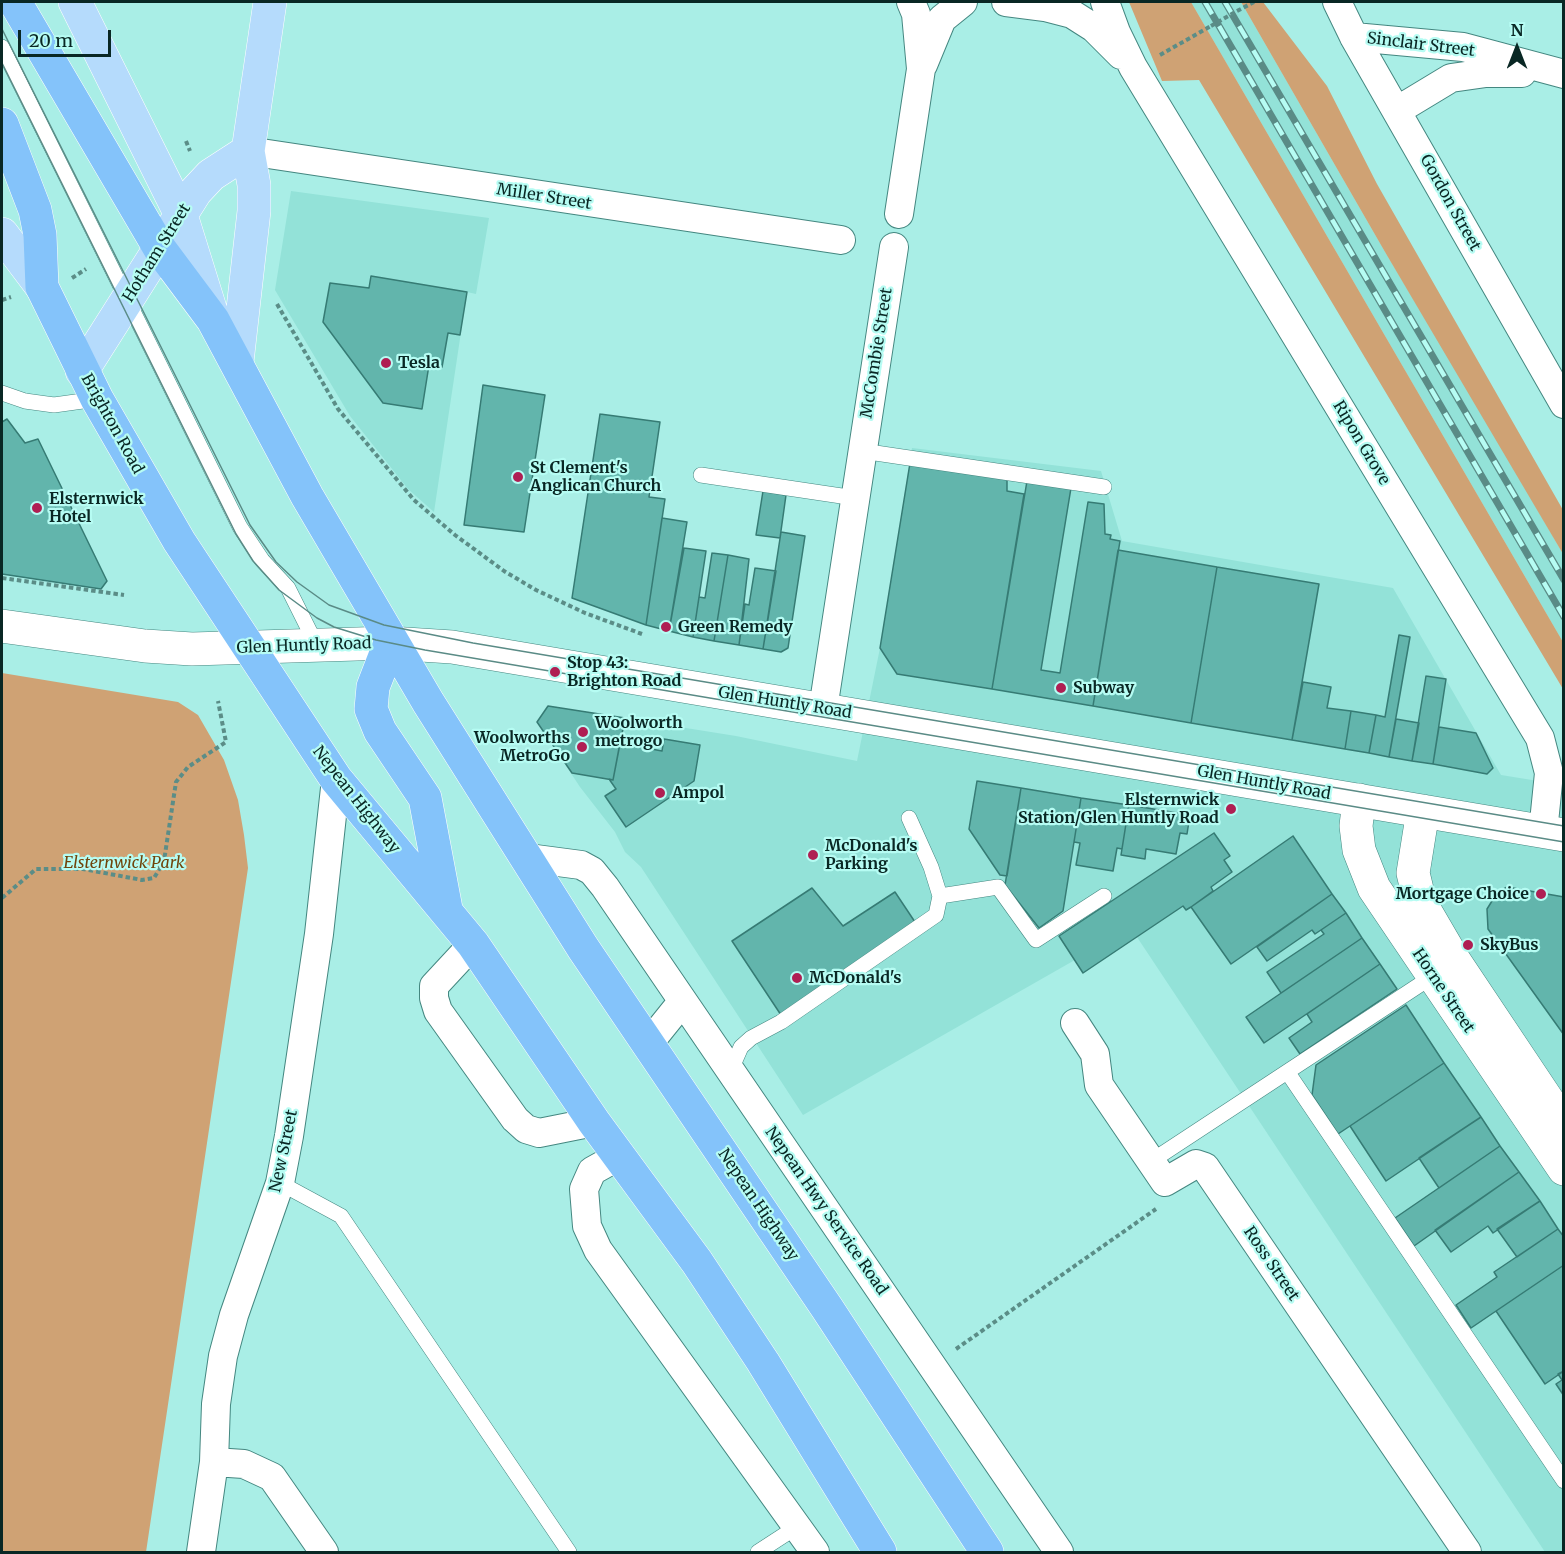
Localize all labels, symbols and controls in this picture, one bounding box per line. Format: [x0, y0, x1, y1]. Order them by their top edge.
scale bar [21, 18, 114, 56]
north arrow [1487, 18, 1547, 78]
text: N [1511, 20, 1523, 40]
text: 20 m [29, 29, 73, 52]
street label: Sinclair Street [1366, 29, 1476, 61]
street label: Gordon Street [1416, 151, 1484, 255]
street label: Miller Street [495, 180, 593, 214]
street label: Hotham Street [119, 200, 195, 306]
street label: McCombie Street [857, 286, 897, 420]
place label: Tesla [398, 353, 440, 373]
marker: Tesla [379, 356, 393, 370]
street label: Brighton Road [77, 371, 147, 477]
street label: Ripon Grove [1328, 397, 1394, 489]
place label: St Clement's Anglican Church [530, 458, 661, 496]
marker: St Clement's Anglican Church [511, 470, 525, 484]
place label: Elsternwick Hotel [49, 489, 144, 527]
marker: Elsternwick Hotel [30, 501, 44, 515]
place label: Green Remedy [678, 617, 793, 637]
marker: Green Remedy [659, 620, 673, 634]
street label: Glen Huntly Road [236, 634, 372, 658]
place label: Stop 43: Brighton Road [567, 653, 681, 691]
marker: Stop 43: Brighton Road [548, 665, 562, 679]
place label: Subway [1073, 678, 1134, 698]
marker: Subway [1054, 681, 1068, 695]
street label: Glen Huntly Road [717, 683, 853, 723]
place label: Woolworth metrogo [595, 713, 683, 751]
marker: Woolworth metrogo [576, 725, 590, 739]
place label: Woolworths MetroGo [474, 728, 570, 766]
marker: Woolworths MetroGo [575, 740, 589, 754]
street label: Nepean Highway [308, 743, 404, 857]
street label: Glen Huntly Road [1196, 762, 1332, 804]
place label: Ampol [672, 783, 724, 803]
marker: Ampol [653, 786, 667, 800]
place label: Elsternwick Station/Glen Huntly Road [1018, 790, 1219, 828]
marker: Elsternwick Station/Glen Huntly Road [1224, 802, 1238, 816]
place label: McDonald's Parking [825, 836, 918, 874]
marker: McDonald's Parking [806, 848, 820, 862]
park label: Elsternwick Park [63, 853, 185, 873]
place label: Mortgage Choice [1396, 884, 1529, 904]
marker: Mortgage Choice [1534, 887, 1548, 901]
place label: SkyBus [1480, 935, 1539, 955]
marker: SkyBus [1461, 938, 1475, 952]
street label: Horne Street [1408, 945, 1478, 1037]
place label: McDonald's [809, 968, 902, 988]
marker: McDonald's [790, 971, 804, 985]
street label: New Street [266, 1108, 302, 1194]
street label: Nepean Hwy Service Road [761, 1123, 891, 1299]
street label: Nepean Highway [713, 1145, 803, 1265]
street label: Ross Street [1239, 1223, 1303, 1305]

